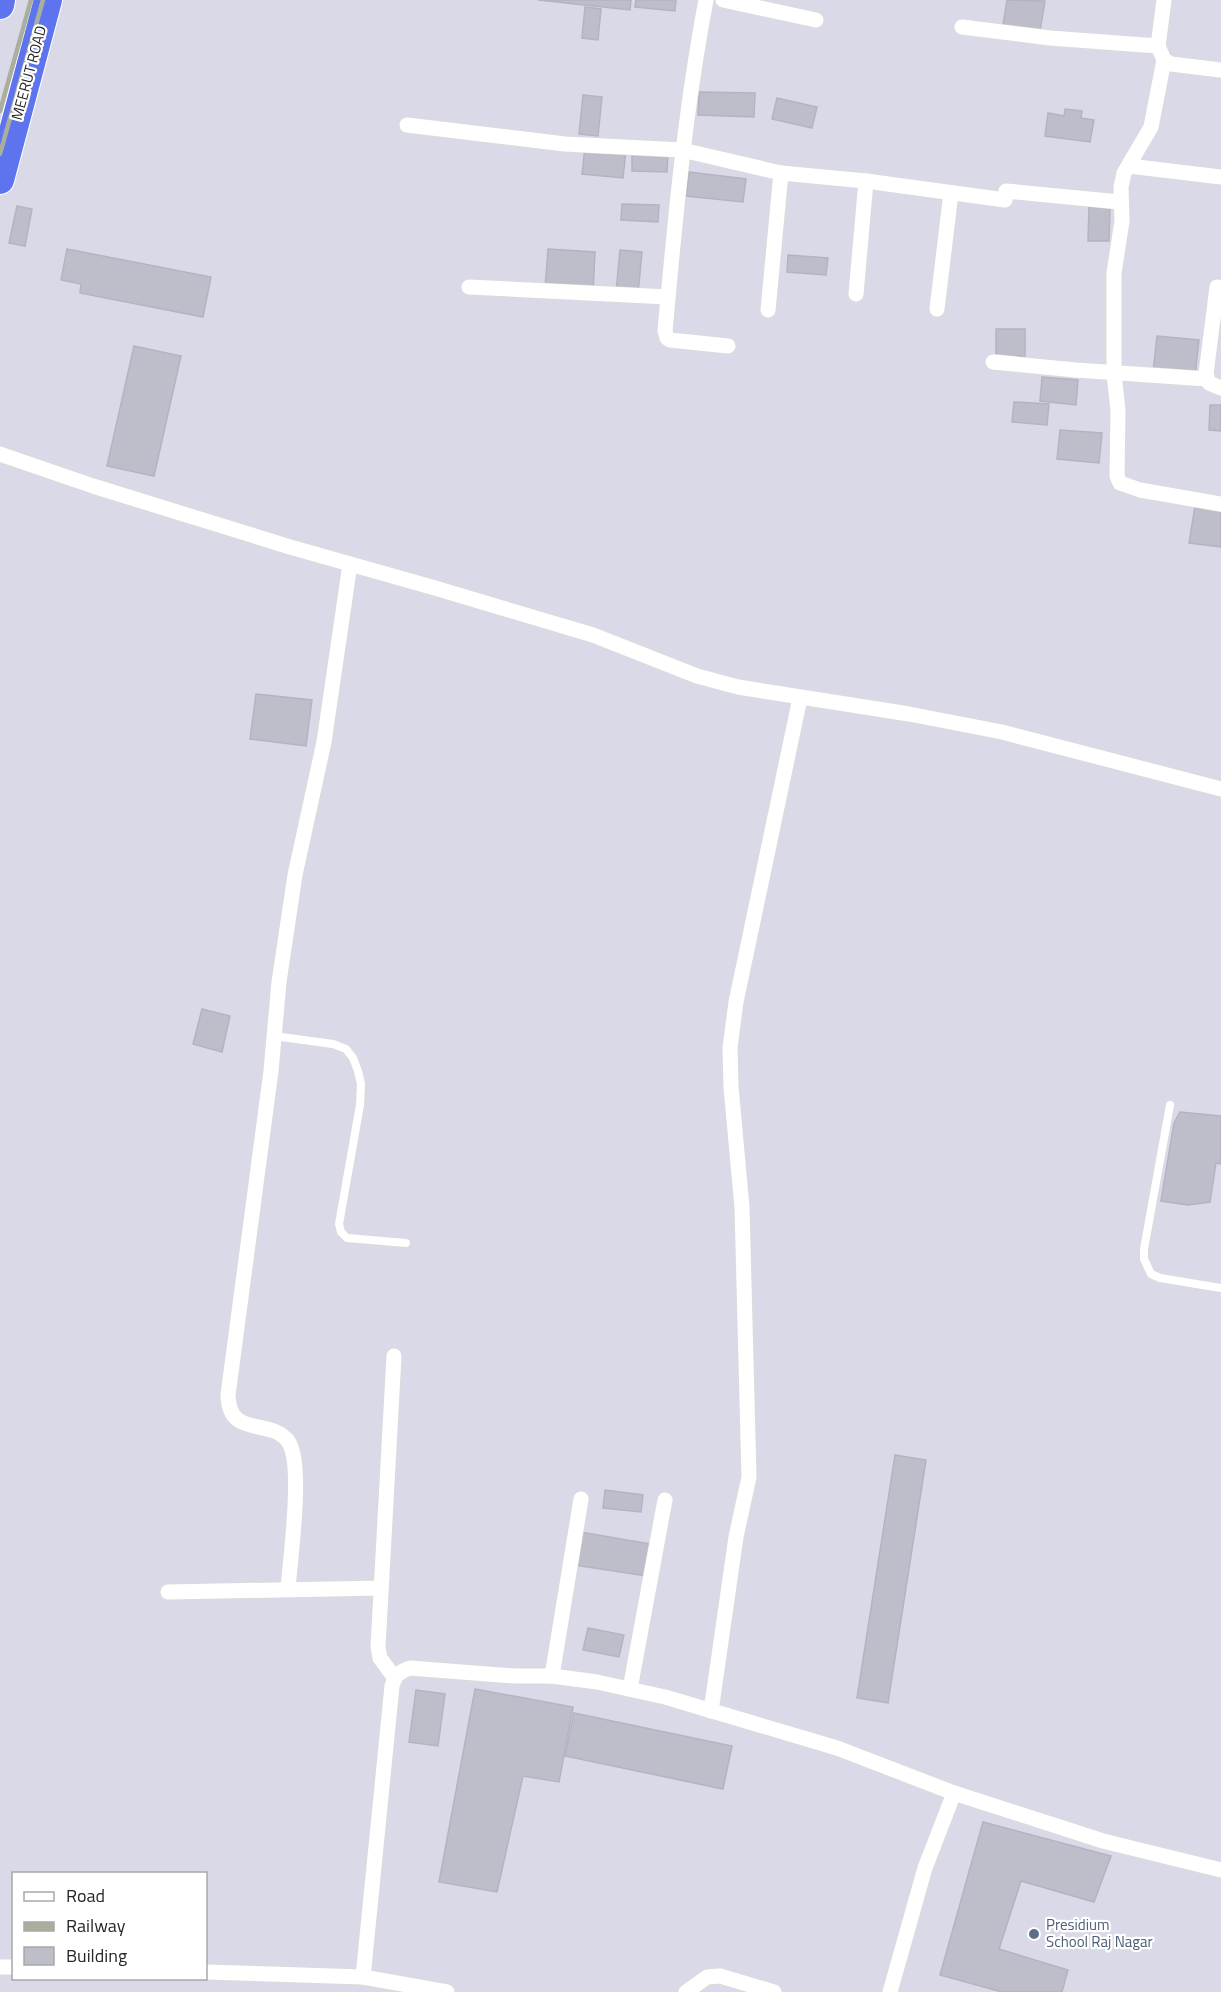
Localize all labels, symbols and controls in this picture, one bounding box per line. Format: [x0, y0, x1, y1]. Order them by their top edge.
street label: MEERUT ROAD [5, 23, 52, 123]
legend [12, 1872, 207, 1980]
text: Road [66, 1882, 105, 1909]
text: Railway [66, 1912, 126, 1939]
place label: Presidium School Raj Nagar [1046, 1913, 1153, 1953]
marker: Presidium School Raj Nagar [1027, 1927, 1041, 1941]
text: Building [66, 1942, 127, 1969]

